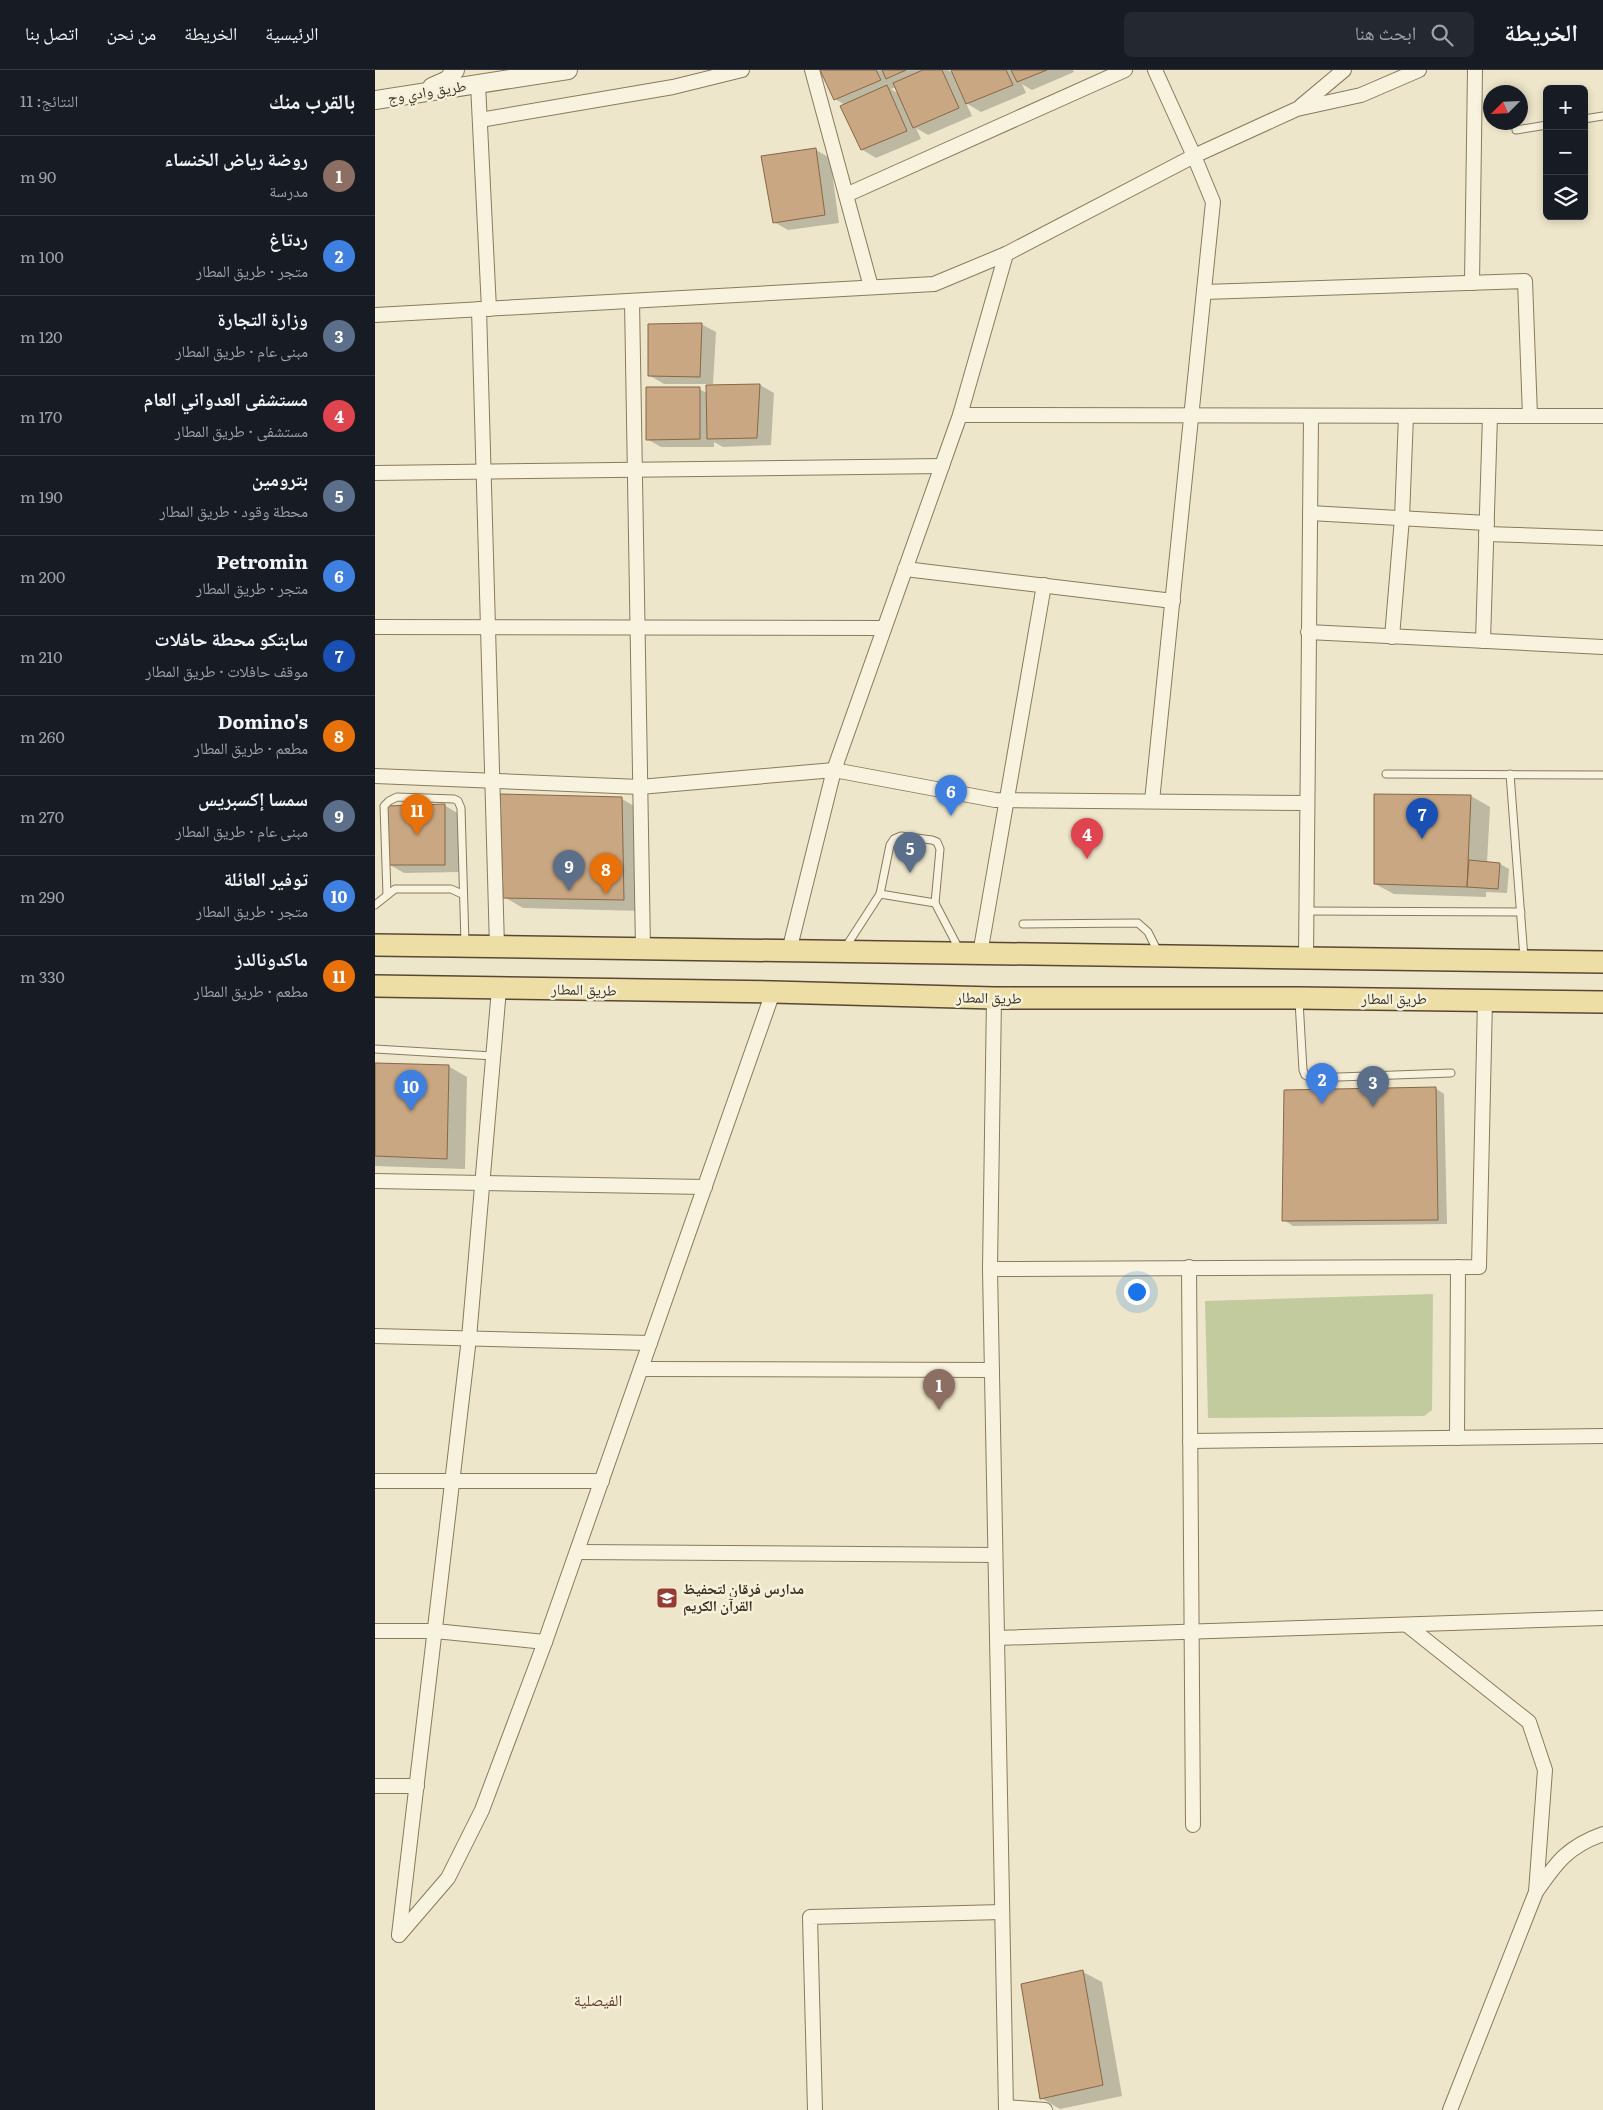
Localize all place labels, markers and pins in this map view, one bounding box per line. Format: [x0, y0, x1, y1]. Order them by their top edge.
pin: 6 [935, 775, 967, 816]
pin: 11 [401, 794, 433, 835]
pin: 7 [1406, 798, 1438, 839]
pin: 4 [1071, 818, 1103, 859]
pin: 5 [894, 832, 926, 873]
pin: 9 [553, 850, 585, 891]
pin: 8 [590, 853, 622, 894]
pin: 2 [1306, 1063, 1338, 1104]
pin: 3 [1357, 1066, 1389, 1107]
pin: 10 [395, 1070, 427, 1111]
pin: 1 [923, 1369, 955, 1410]
place label: مدارس فرقان لتحفيظ القرآن الكريم [683, 1576, 804, 1616]
school or university icon: مدارس فرقان لتحفيظ القرآن الكريم [655, 1586, 679, 1610]

